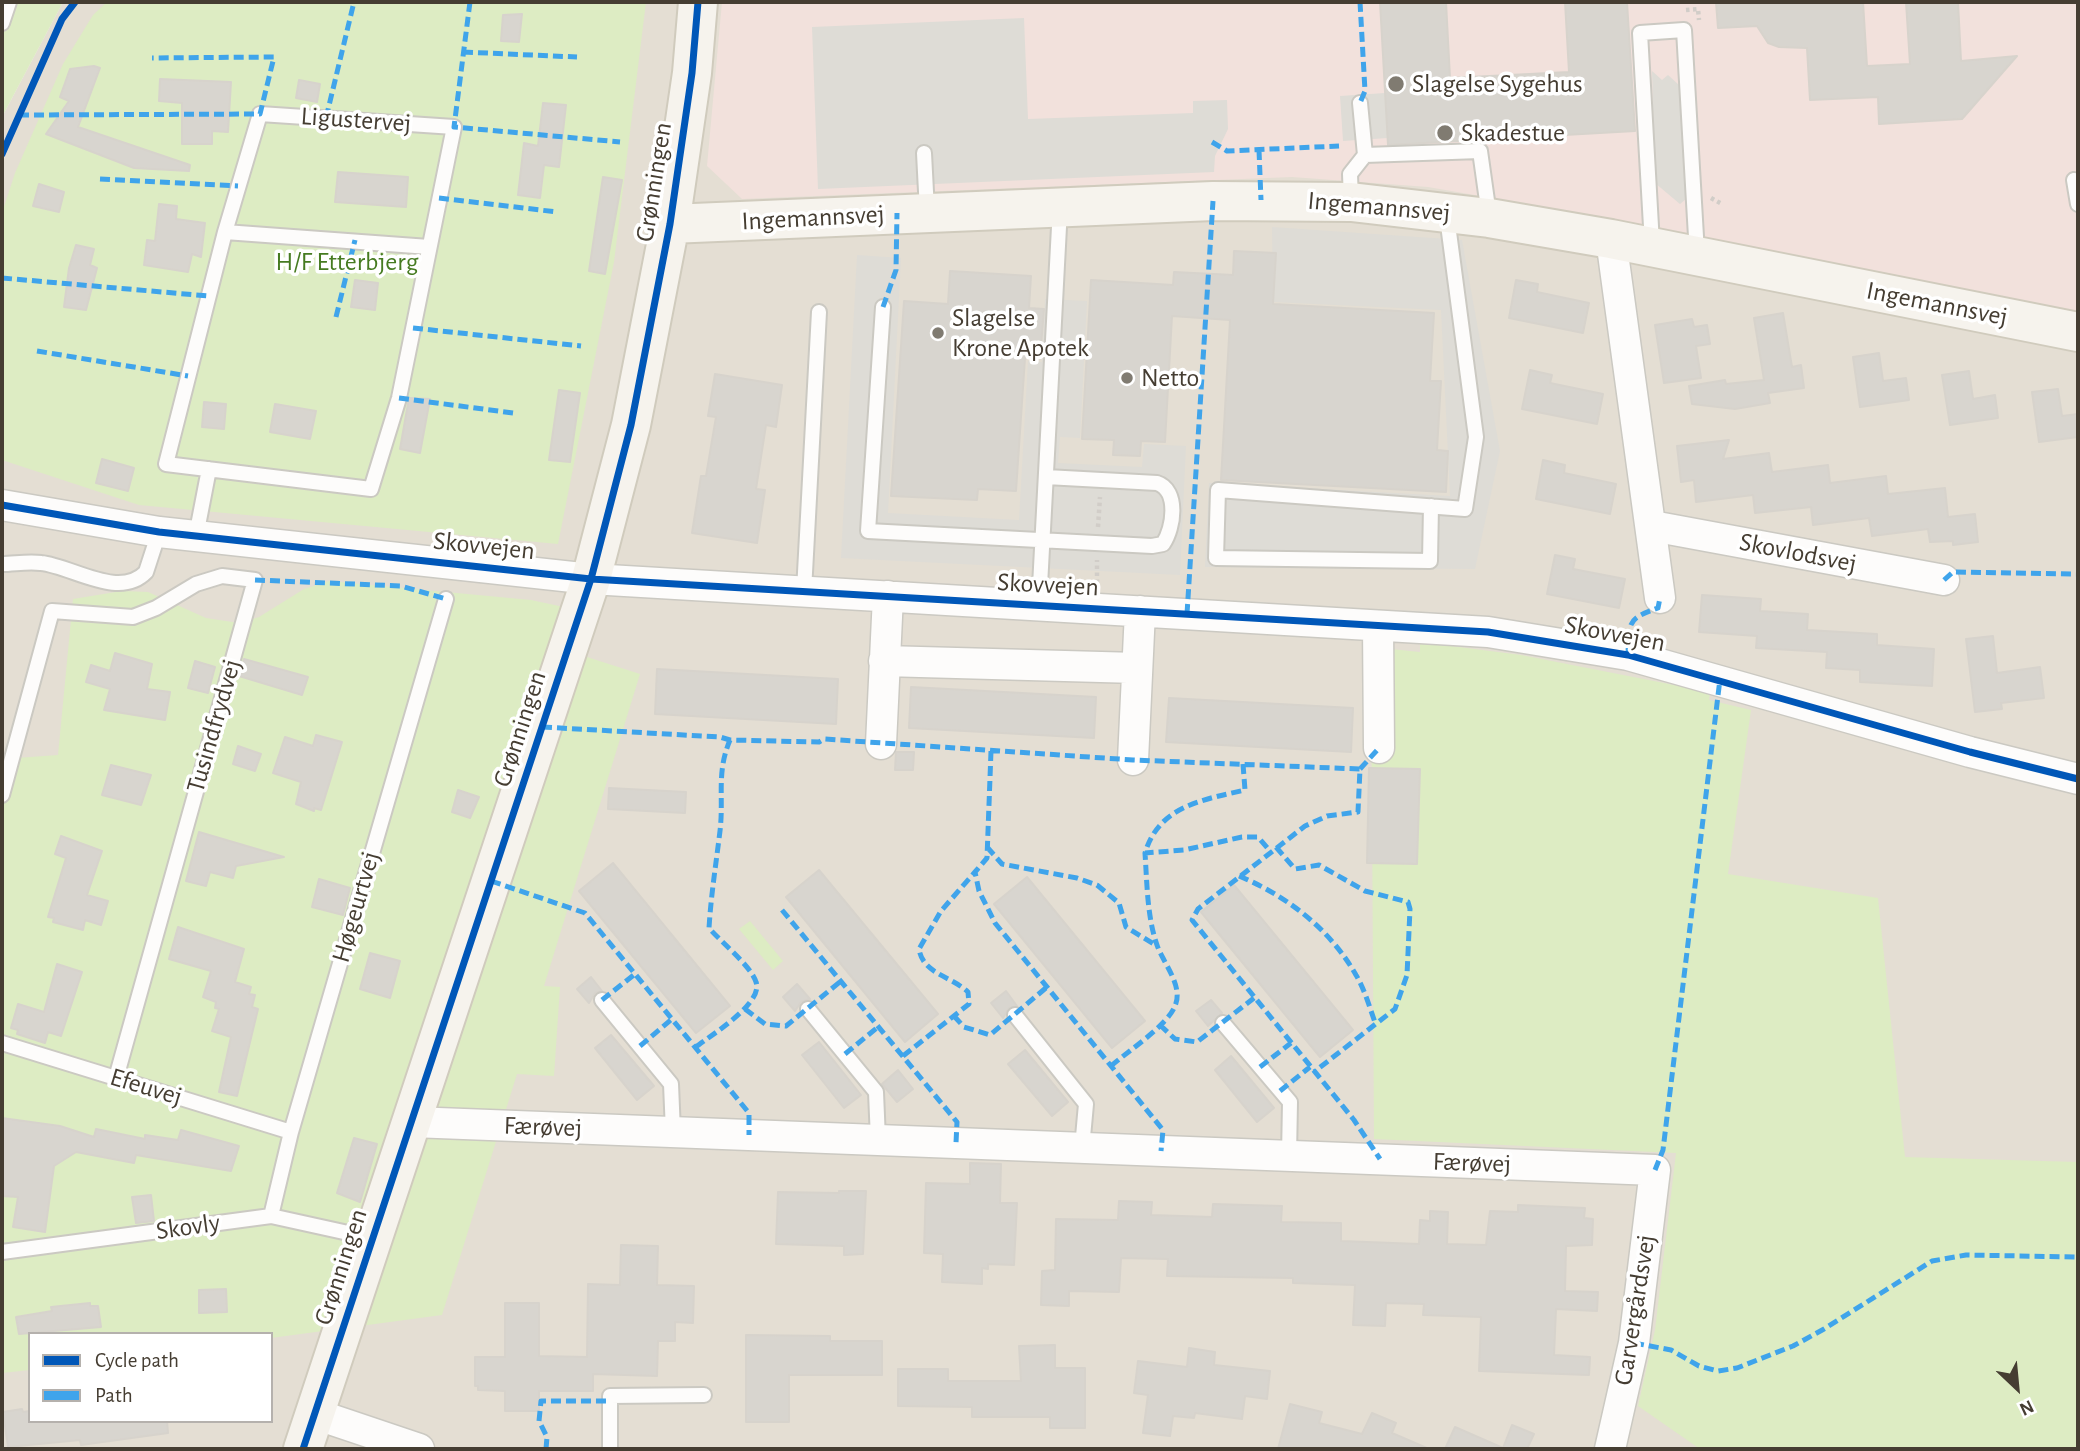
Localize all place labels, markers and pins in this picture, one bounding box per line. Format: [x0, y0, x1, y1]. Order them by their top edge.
place label: Slagelse Sygehus [1412, 68, 1583, 100]
marker: Slagelse Sygehus [1386, 74, 1406, 94]
place label: Skadestue [1461, 117, 1565, 149]
marker: Skadestue [1435, 123, 1455, 143]
place label: Slagelse Krone Apotek [952, 302, 1089, 364]
marker: Slagelse Krone Apotek [930, 325, 946, 341]
place label: Netto [1141, 362, 1199, 394]
marker: Netto [1119, 370, 1135, 386]

